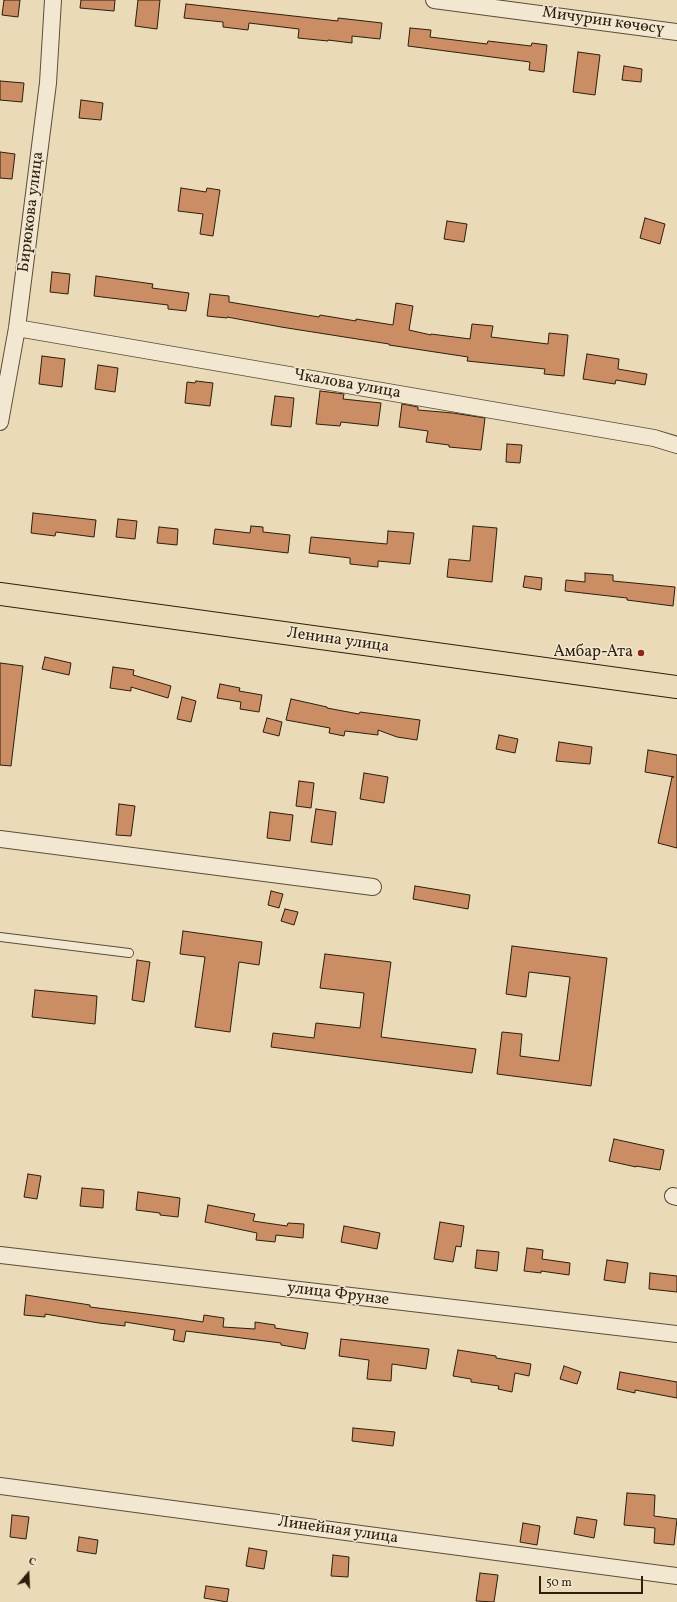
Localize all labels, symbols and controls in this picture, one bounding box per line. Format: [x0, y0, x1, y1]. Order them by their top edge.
street label: Мичурин көчөсү [541, 4, 665, 40]
street label: Бирюкова улица [15, 151, 49, 273]
street label: Чкалова улица [292, 366, 402, 404]
street label: Ленина улица [285, 624, 391, 658]
place label: Амбар-Ата [554, 643, 633, 663]
marker: Амбар-Ата [636, 648, 646, 658]
street label: улица Фрунзе [286, 1279, 390, 1311]
street label: Линейная улица [277, 1513, 399, 1549]
north arrow [8, 1554, 48, 1594]
text: С [26, 1554, 38, 1570]
scale bar [541, 1568, 645, 1594]
text: 50 m [546, 1575, 572, 1591]

